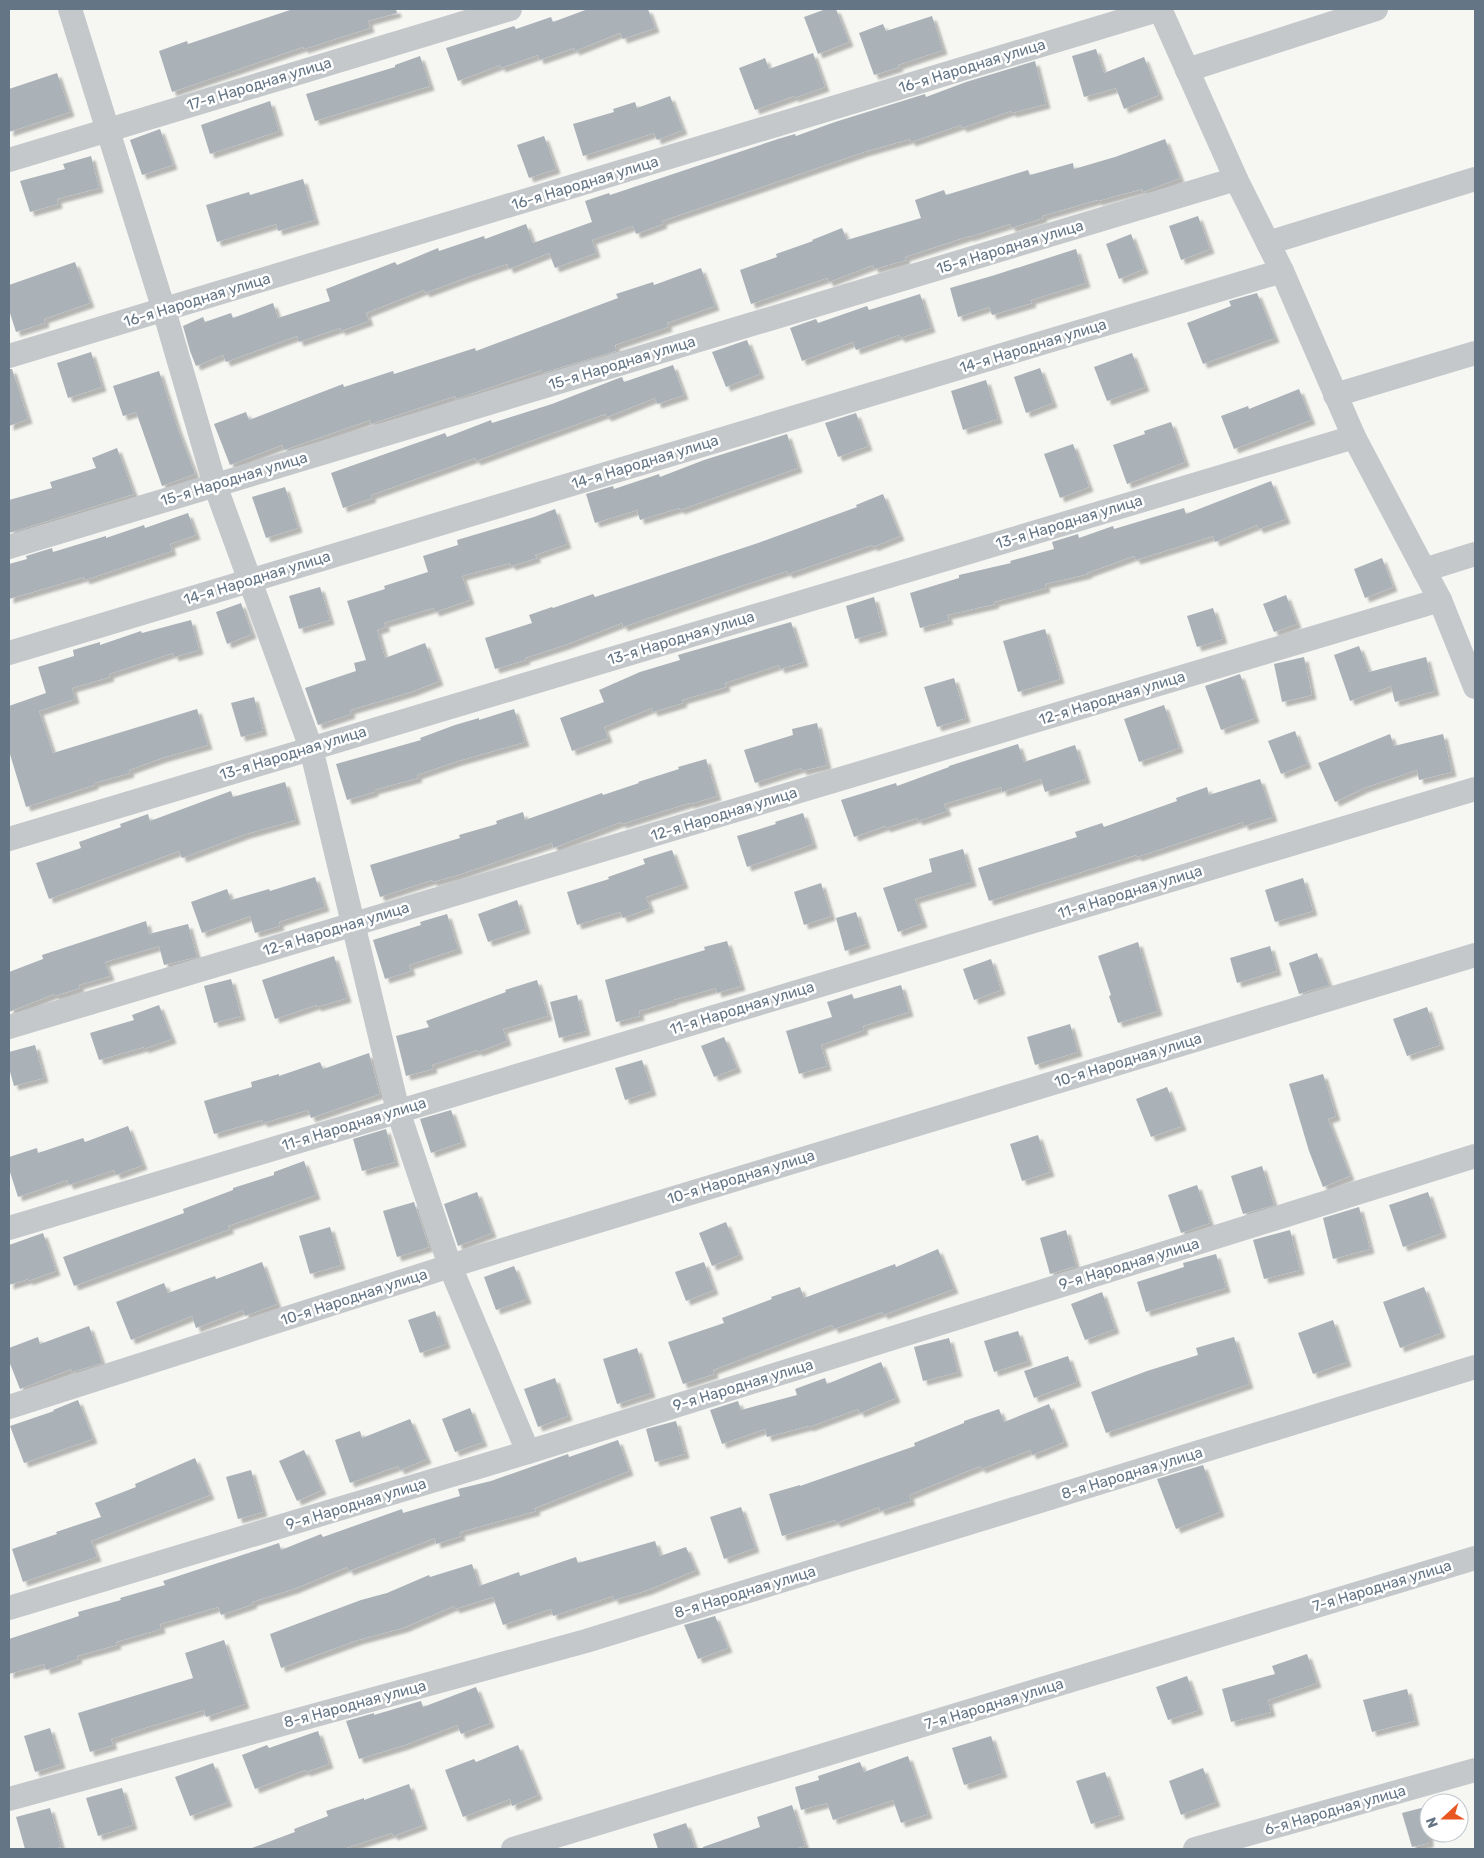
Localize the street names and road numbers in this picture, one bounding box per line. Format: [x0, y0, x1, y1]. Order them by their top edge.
street label: 16-я Народная улица [896, 35, 1048, 97]
street label: 17-я Народная улица [184, 53, 334, 115]
street label: 16-я Народная улица [509, 152, 661, 214]
street label: 15-я Народная улица [935, 216, 1085, 278]
street label: 16-я Народная улица [121, 269, 273, 331]
street label: 14-я Народная улица [957, 315, 1109, 377]
street label: 15-я Народная улица [547, 332, 697, 394]
street label: 14-я Народная улица [569, 431, 721, 493]
street label: 15-я Народная улица [159, 448, 309, 510]
street label: 13-я Народная улица [993, 491, 1145, 553]
street label: 14-я Народная улица [181, 547, 333, 609]
street label: 13-я Народная улица [605, 607, 757, 669]
street label: 12-я Народная улица [1037, 667, 1187, 729]
street label: 13-я Народная улица [217, 722, 369, 784]
street label: 12-я Народная улица [649, 783, 799, 845]
street label: 11-я Народная улица [1056, 861, 1204, 923]
street label: 12-я Народная улица [261, 898, 411, 960]
street label: 11-я Народная улица [668, 977, 816, 1039]
street label: 10-я Народная улица [1052, 1029, 1204, 1091]
street label: 11-я Народная улица [280, 1093, 428, 1155]
street label: 10-я Народная улица [665, 1146, 817, 1208]
street label: 9-я Народная улица [1057, 1234, 1201, 1294]
street label: 10-я Народная улица [278, 1265, 430, 1329]
street label: 9-я Народная улица [671, 1355, 815, 1415]
street label: 8-я Народная улица [1059, 1443, 1205, 1503]
street label: 9-я Народная улица [284, 1474, 428, 1534]
street label: 7-я Народная улица [1310, 1556, 1454, 1616]
street label: 8-я Народная улица [672, 1562, 818, 1622]
street label: 7-я Народная улица [922, 1674, 1066, 1734]
street label: 8-я Народная улица [282, 1676, 428, 1732]
street label: 6-я Народная улица [1262, 1781, 1408, 1839]

